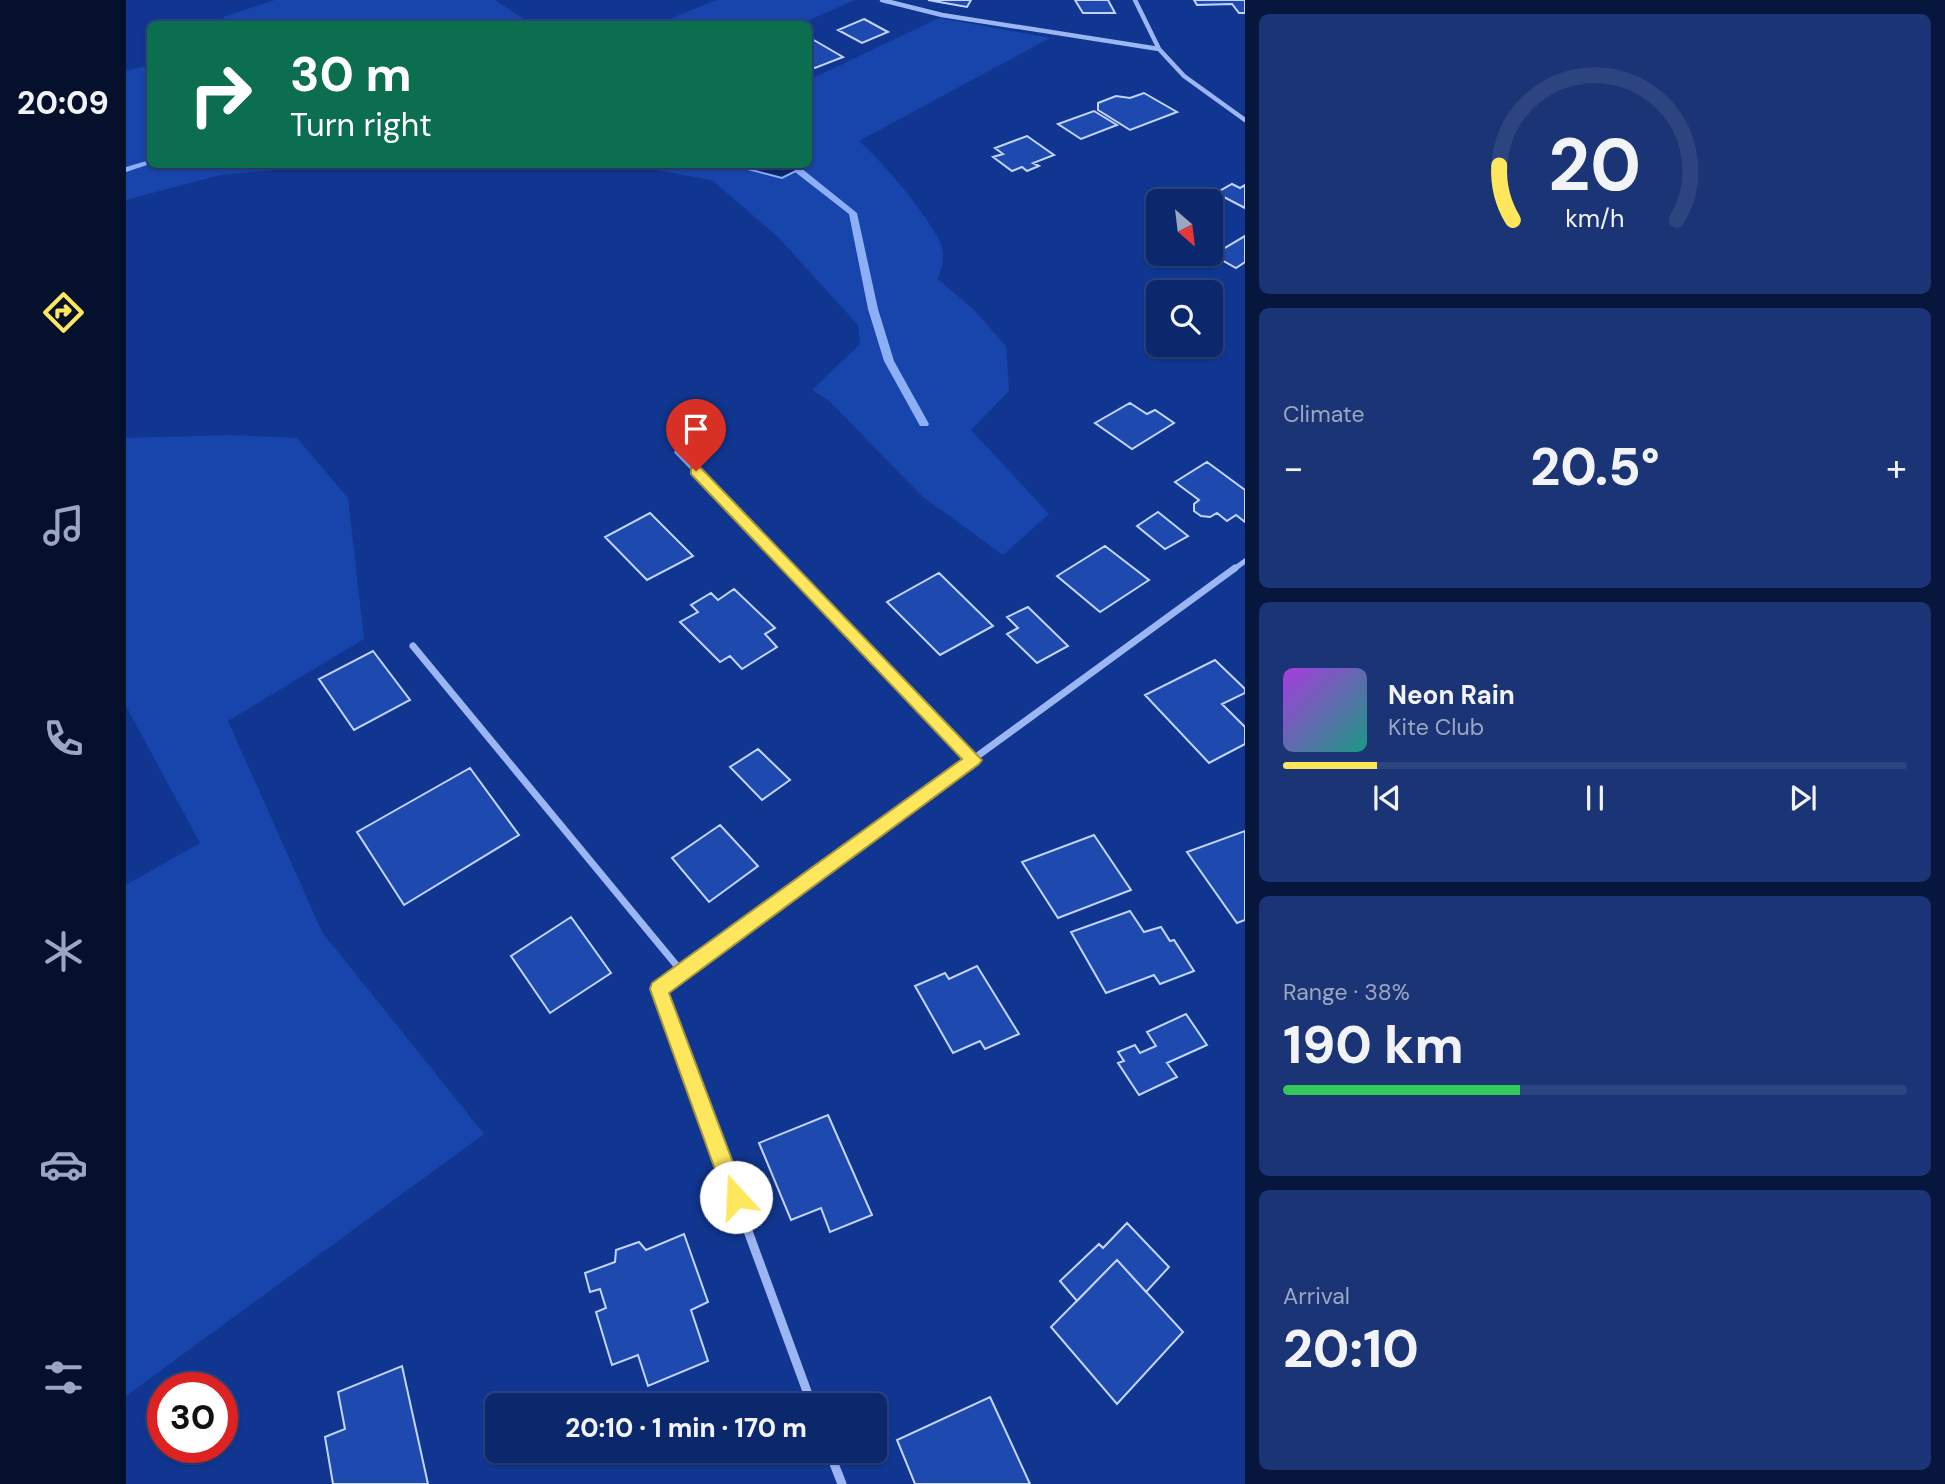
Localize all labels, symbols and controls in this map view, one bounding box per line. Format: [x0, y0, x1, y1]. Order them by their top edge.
text: 30 m [290, 42, 412, 106]
icon: right [175, 49, 266, 140]
text: 20:09 [17, 82, 109, 124]
text: Turn right [290, 104, 432, 146]
text: 20 [1549, 118, 1641, 213]
north arrow [1146, 189, 1223, 266]
map controls [1146, 189, 1223, 357]
text: km/h [1565, 202, 1625, 235]
button: search [1146, 280, 1223, 357]
icon: directions [39, 288, 88, 337]
pin [666, 399, 726, 471]
text: Climate [1283, 399, 1365, 429]
icon: arrive [677, 410, 715, 448]
text: 20.5° [1530, 433, 1660, 501]
text: − [1283, 443, 1304, 493]
text: + [1886, 443, 1907, 493]
icon: music [39, 501, 88, 550]
text: Neon Rain [1388, 678, 1515, 712]
text: Kite Club [1388, 712, 1484, 742]
icon: phone [39, 714, 88, 763]
icon: previous [1368, 779, 1406, 817]
icon: pause [1576, 779, 1614, 817]
icon: next [1784, 779, 1822, 817]
icon: climate [39, 927, 88, 976]
text: Range · 38% [1283, 977, 1410, 1007]
text: 190 km [1283, 1011, 1464, 1079]
icon: car [39, 1140, 88, 1189]
position arrow [699, 1160, 773, 1234]
text: Arrival [1283, 1281, 1350, 1311]
text: 20:10 [1283, 1315, 1419, 1383]
icon: filters [39, 1353, 88, 1402]
speed limit sign: 30 [147, 1372, 238, 1463]
text: 20:10 · 1 min · 170 m [565, 1411, 807, 1445]

